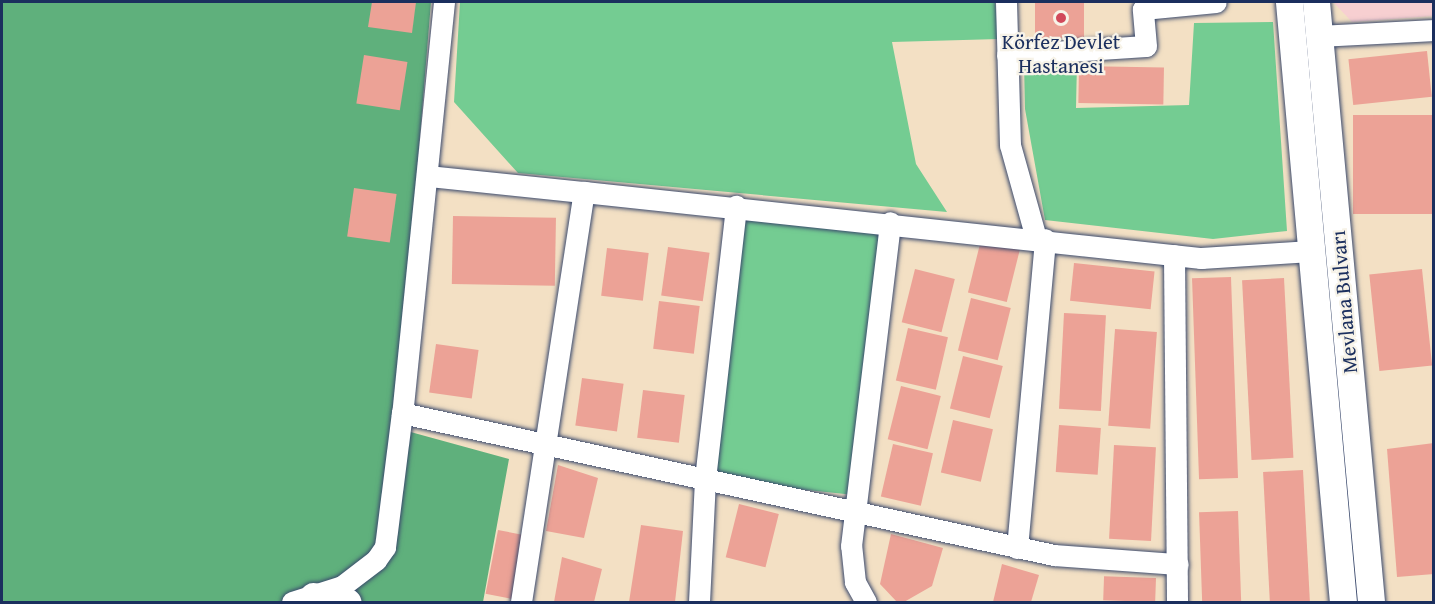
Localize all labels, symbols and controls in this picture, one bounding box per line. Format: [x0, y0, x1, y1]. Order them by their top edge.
marker: Körfez Devlet Hastanesi [1052, 9, 1070, 27]
place label: Körfez Devlet Hastanesi [1002, 29, 1120, 79]
street label: Mevlana Bulvarı [1325, 229, 1363, 375]

